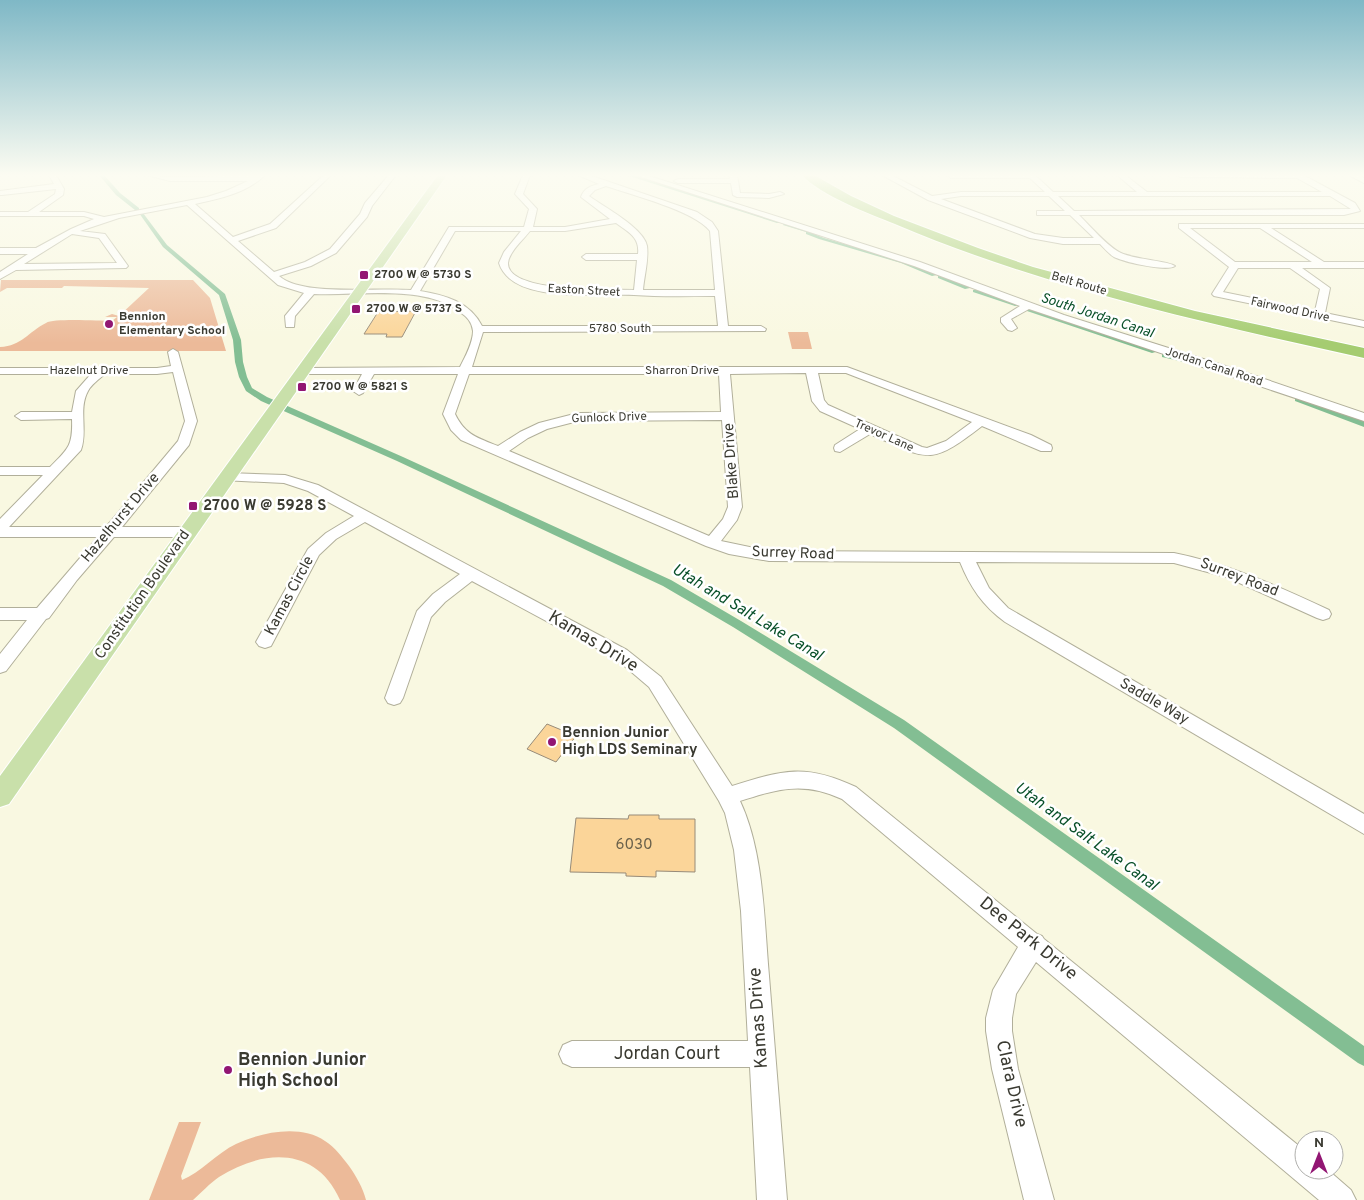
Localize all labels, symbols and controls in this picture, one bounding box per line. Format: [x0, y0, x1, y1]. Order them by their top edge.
place label: 2700 W @ 5730 S [374, 267, 472, 283]
street label: Belt Route [1049, 268, 1109, 300]
marker: 2700 W @ 5730 S [358, 269, 370, 281]
street label: Easton Street [547, 281, 621, 301]
water label: South Jordan Canal [1038, 290, 1157, 343]
street label: Fairwood Drive [1249, 294, 1331, 326]
place label: 2700 W @ 5737 S [366, 301, 462, 317]
marker: 2700 W @ 5737 S [350, 303, 362, 315]
place label: Bennion Elementary School [119, 309, 225, 339]
marker: Bennion Elementary School [103, 318, 115, 330]
street label: 5780 South [589, 321, 651, 337]
street label: Jordan Canal Road [1163, 344, 1265, 390]
street label: Hazelnut Drive [49, 363, 129, 379]
street label: Sharron Drive [645, 363, 719, 379]
place label: 2700 W @ 5821 S [312, 379, 408, 395]
marker: 2700 W @ 5821 S [296, 381, 308, 393]
street label: Gunlock Drive [571, 409, 647, 427]
street label: Trevor Lane [852, 416, 916, 456]
street label: Blake Drive [720, 422, 744, 500]
street label: Hazelhurst Drive [78, 469, 164, 567]
place label: 2700 W @ 5928 S [203, 497, 326, 516]
marker: 2700 W @ 5928 S [187, 500, 199, 512]
street label: Constitution Boulevard [91, 527, 195, 663]
street label: Surrey Road [751, 543, 835, 565]
street label: Kamas Circle [261, 553, 319, 639]
street label: Surrey Road [1197, 554, 1281, 602]
water label: Utah and Salt Lake Canal [668, 560, 827, 666]
street label: Kamas Drive [544, 606, 642, 678]
street label: Saddle Way [1116, 674, 1192, 730]
place label: Bennion Junior High LDS Seminary [562, 724, 698, 760]
marker: Bennion Junior High LDS Seminary [546, 736, 558, 748]
water label: Utah and Salt Lake Canal [1010, 778, 1162, 896]
house number: 6030 [615, 836, 653, 855]
street label: Dee Park Drive [974, 892, 1082, 986]
street label: Kamas Drive [744, 967, 774, 1069]
street label: Clara Drive [990, 1038, 1032, 1130]
street label: Jordan Court [614, 1043, 720, 1066]
place label: Bennion Junior High School [238, 1049, 367, 1093]
marker: Bennion Junior High School [222, 1064, 234, 1076]
north arrow [1294, 1130, 1344, 1180]
text: N [1314, 1135, 1324, 1152]

